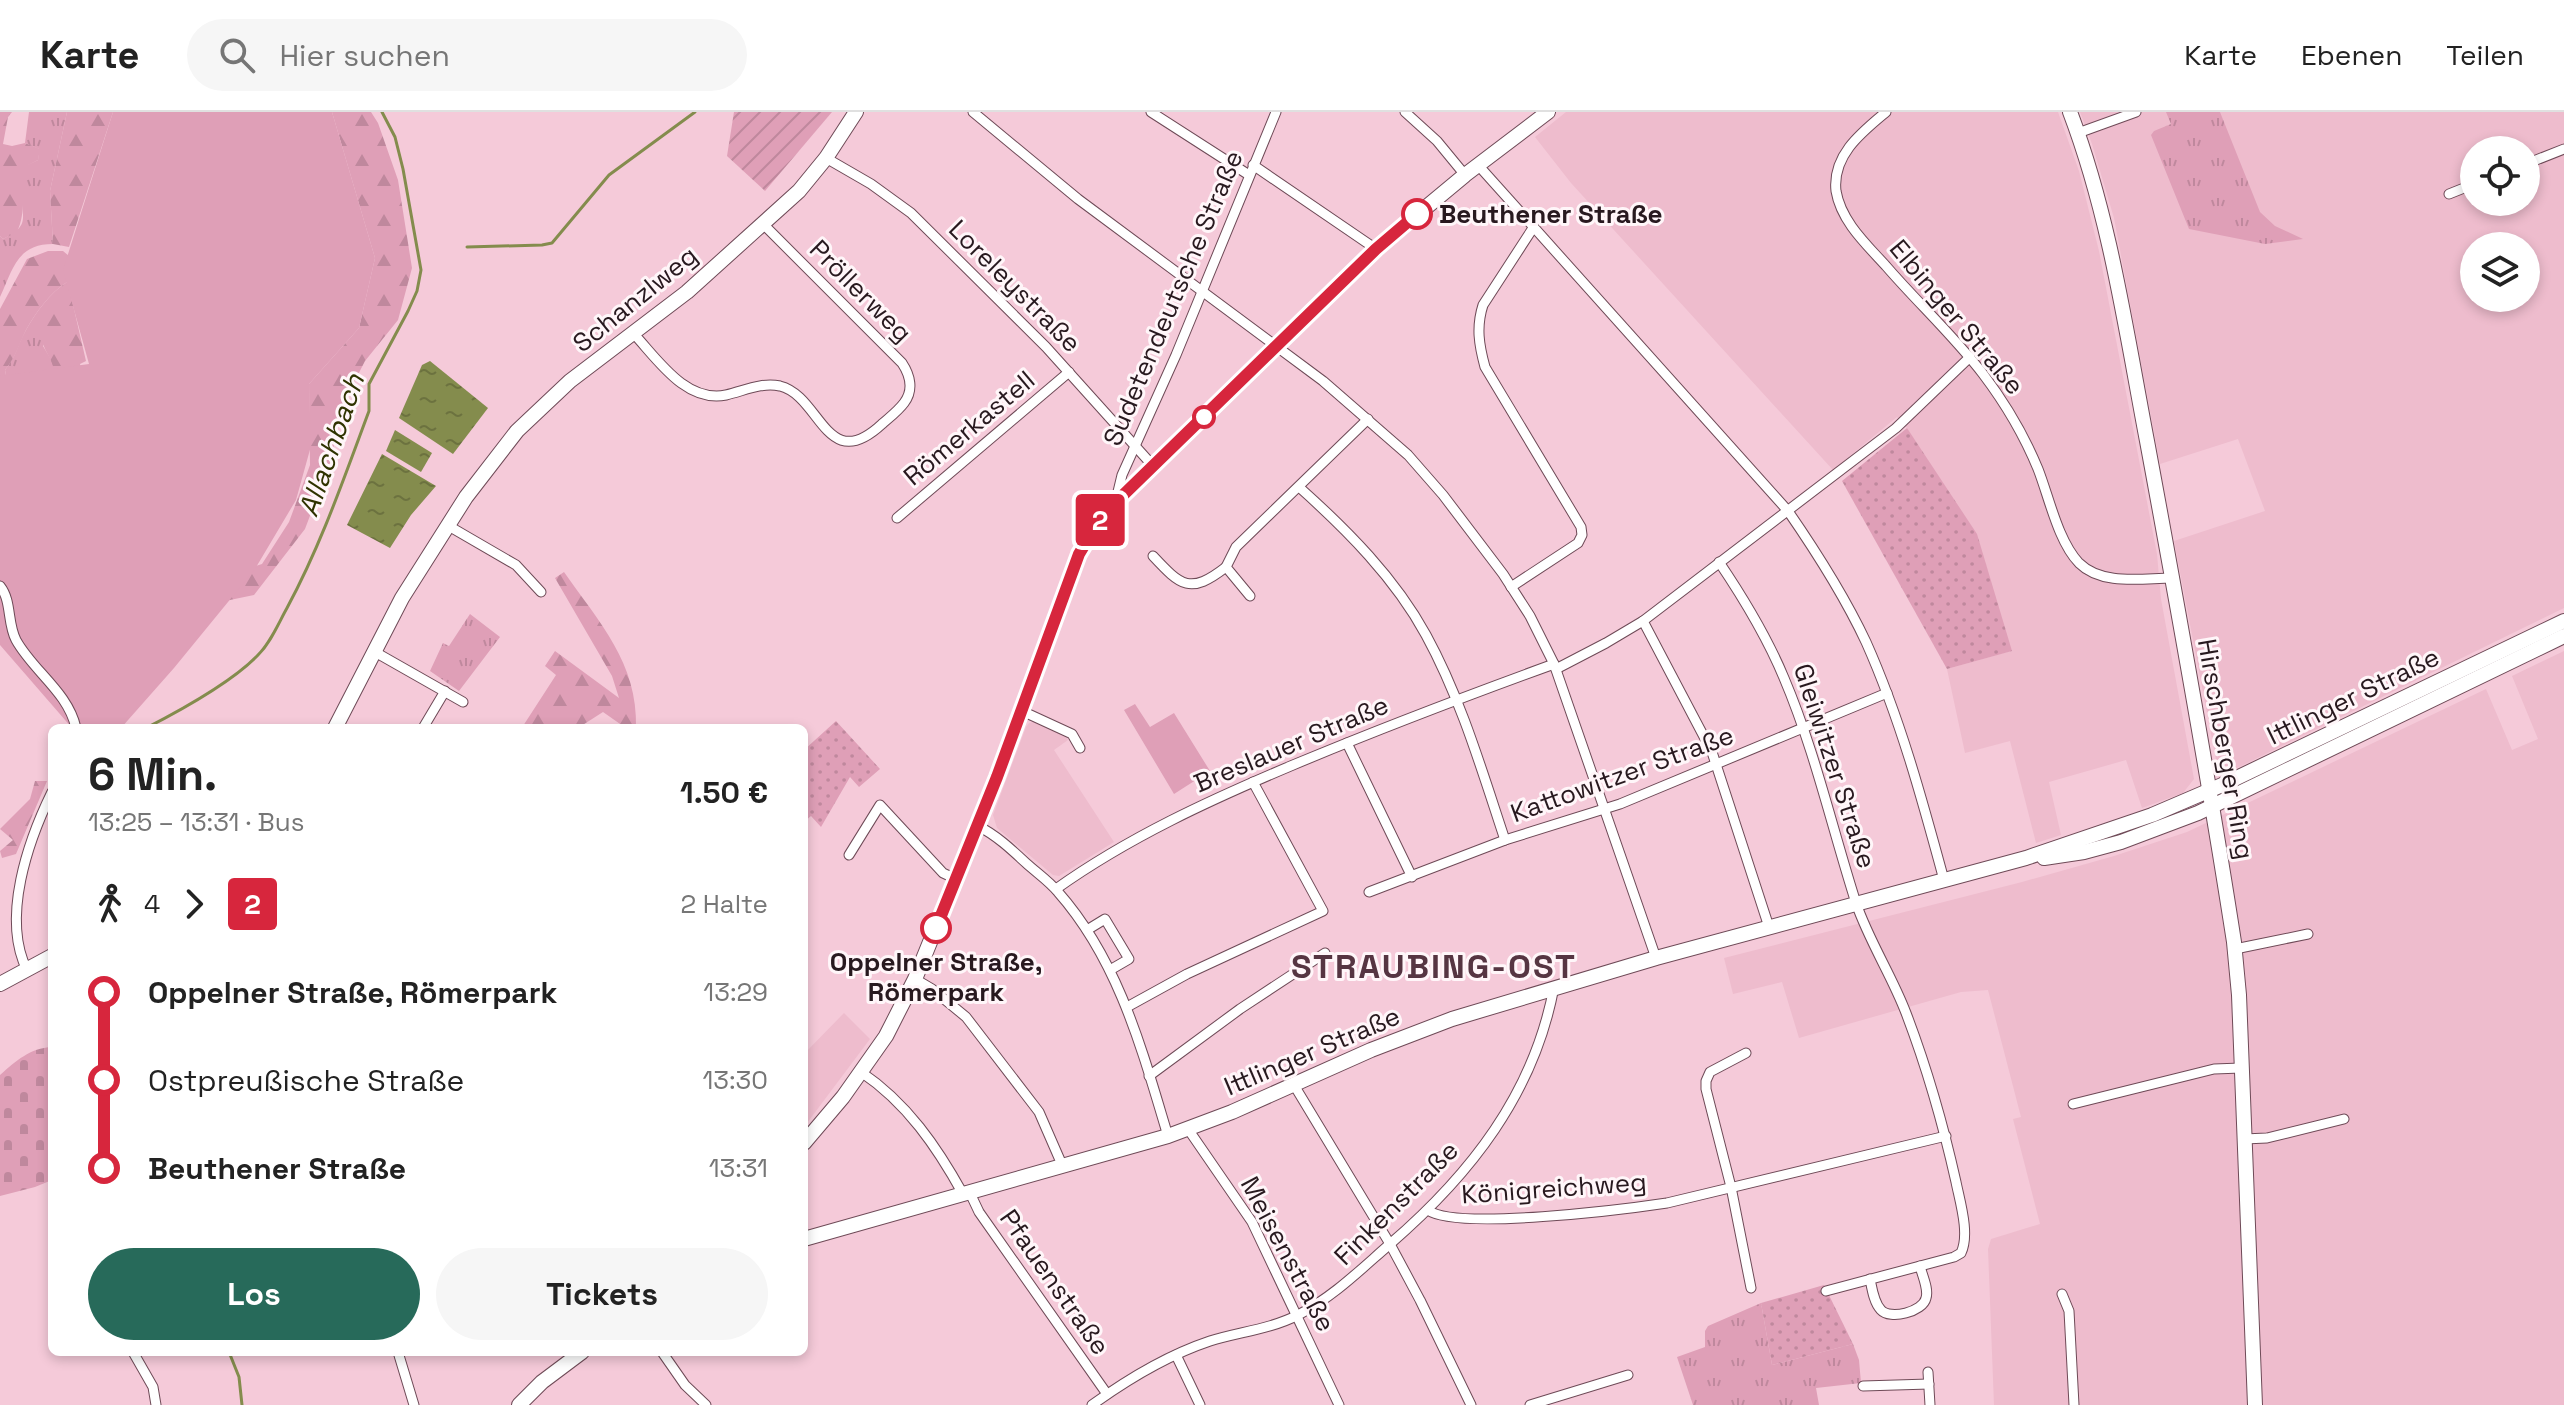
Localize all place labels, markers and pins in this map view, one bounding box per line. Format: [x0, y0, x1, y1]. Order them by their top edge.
place label: Beuthener Straße [1439, 197, 1663, 231]
marker: Beuthener Straße [1402, 199, 1432, 229]
unlabelled marker [1193, 406, 1215, 428]
marker: Oppelner Straße, Römerpark [921, 913, 951, 943]
place label: Oppelner Straße, Römerpark [830, 945, 1042, 1009]

